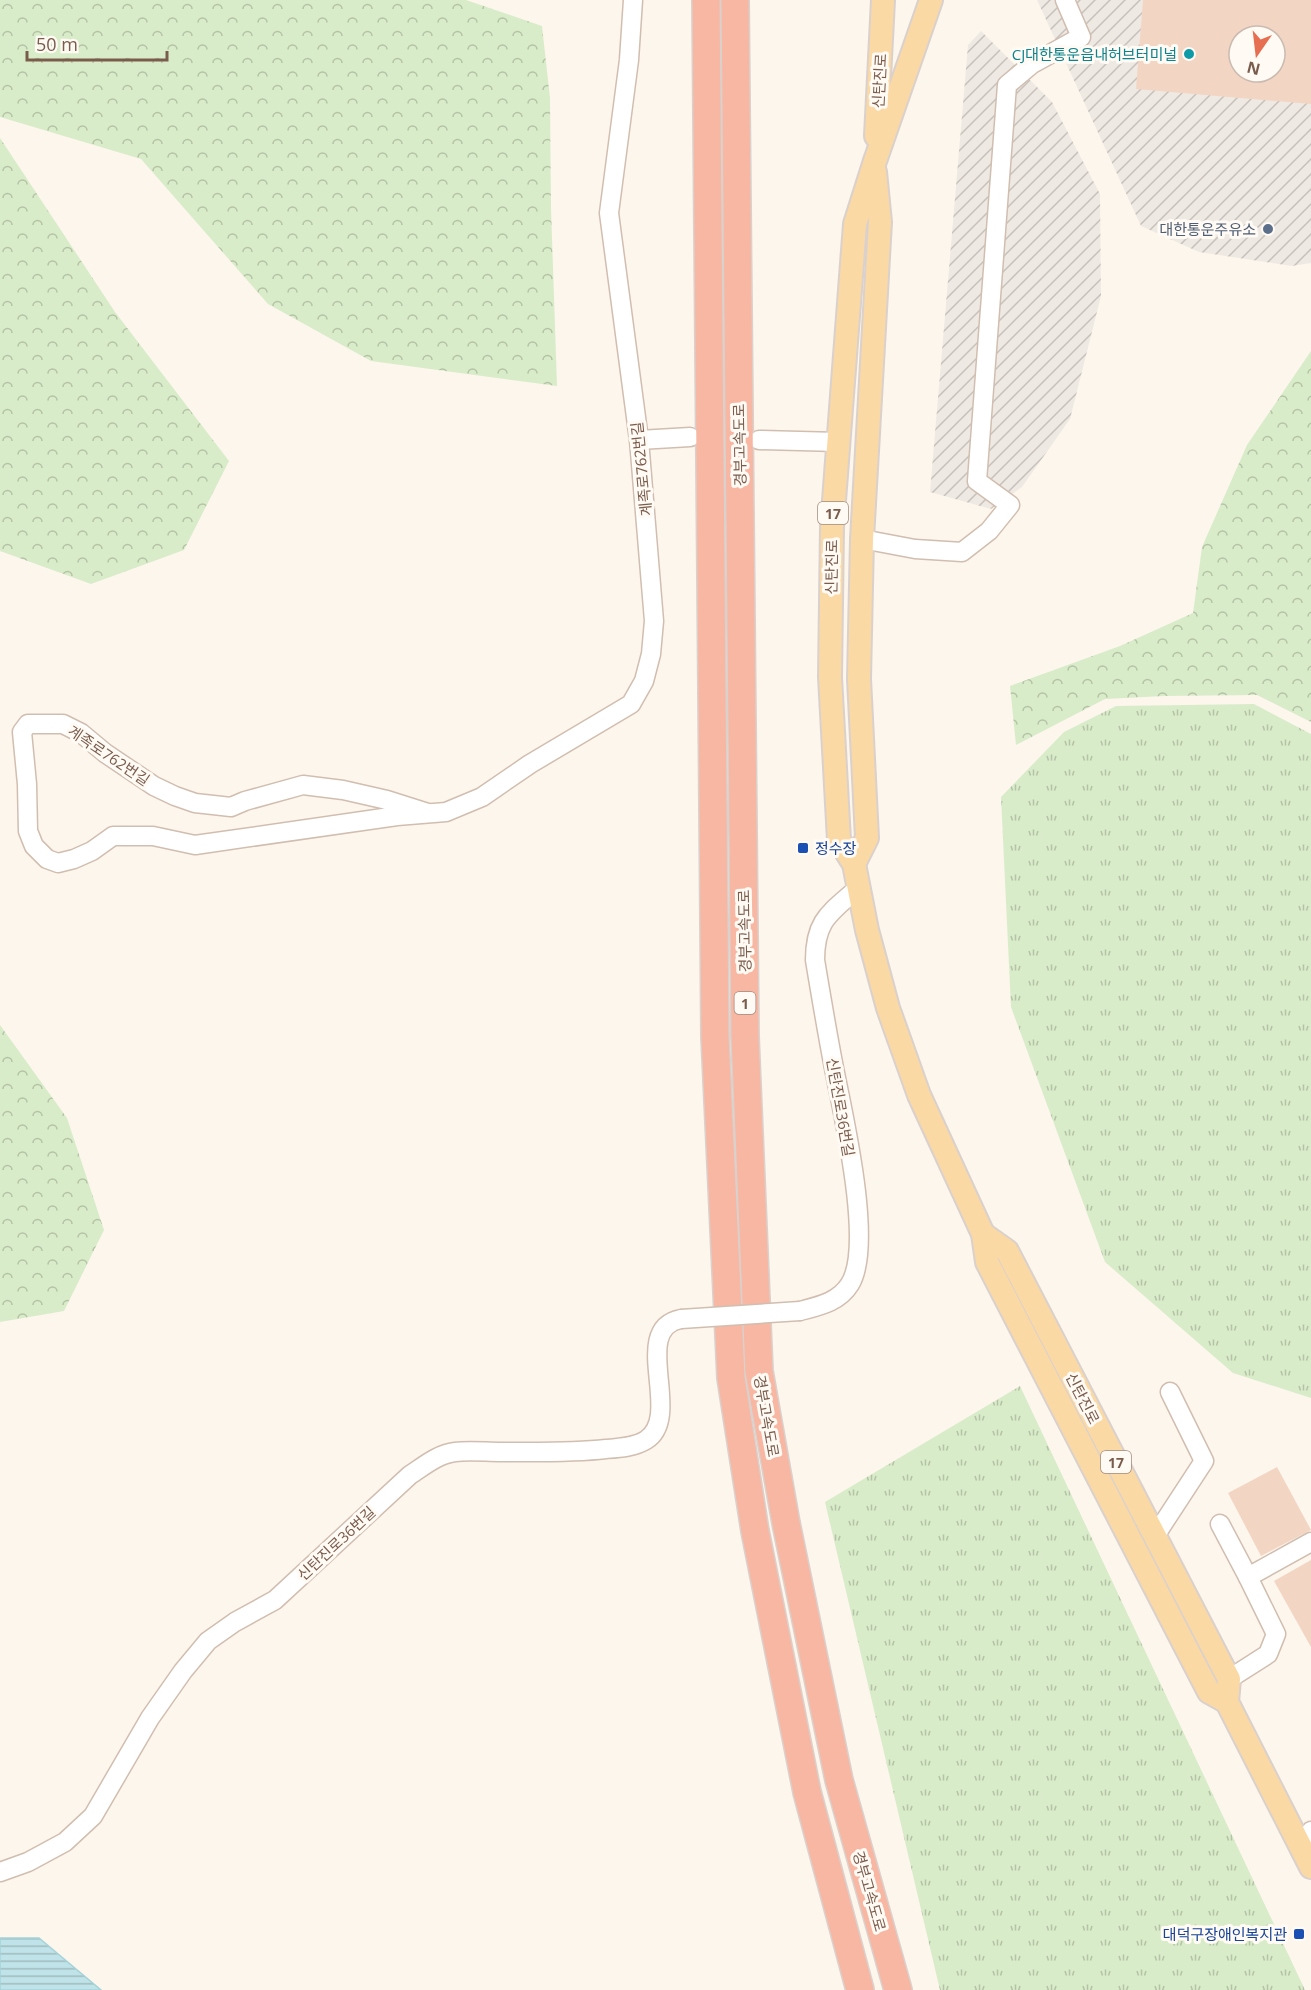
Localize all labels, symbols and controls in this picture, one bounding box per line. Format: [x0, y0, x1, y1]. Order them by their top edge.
scale bar [27, 24, 166, 62]
north arrow [1227, 24, 1287, 84]
text: 50 m [36, 32, 78, 56]
place label: CJ대한통운읍내허브터미널 [1012, 44, 1177, 64]
marker: CJ대한통운읍내허브터미널 [1182, 47, 1196, 61]
street label: 신탄진로 [868, 53, 890, 109]
text: N [1244, 56, 1262, 81]
place label: 대한통운주유소 [1159, 219, 1256, 239]
marker: 대한통운주유소 [1261, 222, 1275, 236]
street label: 경부고속도로 [728, 403, 750, 487]
street label: 계족로762번길 [626, 421, 656, 517]
road number: 17 [818, 502, 848, 524]
street label: 신탄진로 [821, 539, 841, 595]
street label: 계족로762번길 [64, 720, 154, 790]
place label: 정수장 [815, 838, 857, 858]
marker: 정수장 [796, 841, 810, 855]
street label: 경부고속도로 [733, 889, 755, 973]
road number: 1 [734, 992, 756, 1014]
street label: 신탄진로36번길 [822, 1056, 860, 1158]
street label: 신탄진로 [1062, 1369, 1104, 1427]
street label: 경부고속도로 [750, 1373, 784, 1459]
road number: 17 [1101, 1451, 1131, 1473]
street label: 신탄진로36번길 [293, 1502, 379, 1584]
street label: 경부고속도로 [849, 1848, 891, 1934]
place label: 대덕구장애인복지관 [1163, 1924, 1287, 1944]
marker: 대덕구장애인복지관 [1292, 1927, 1306, 1941]

